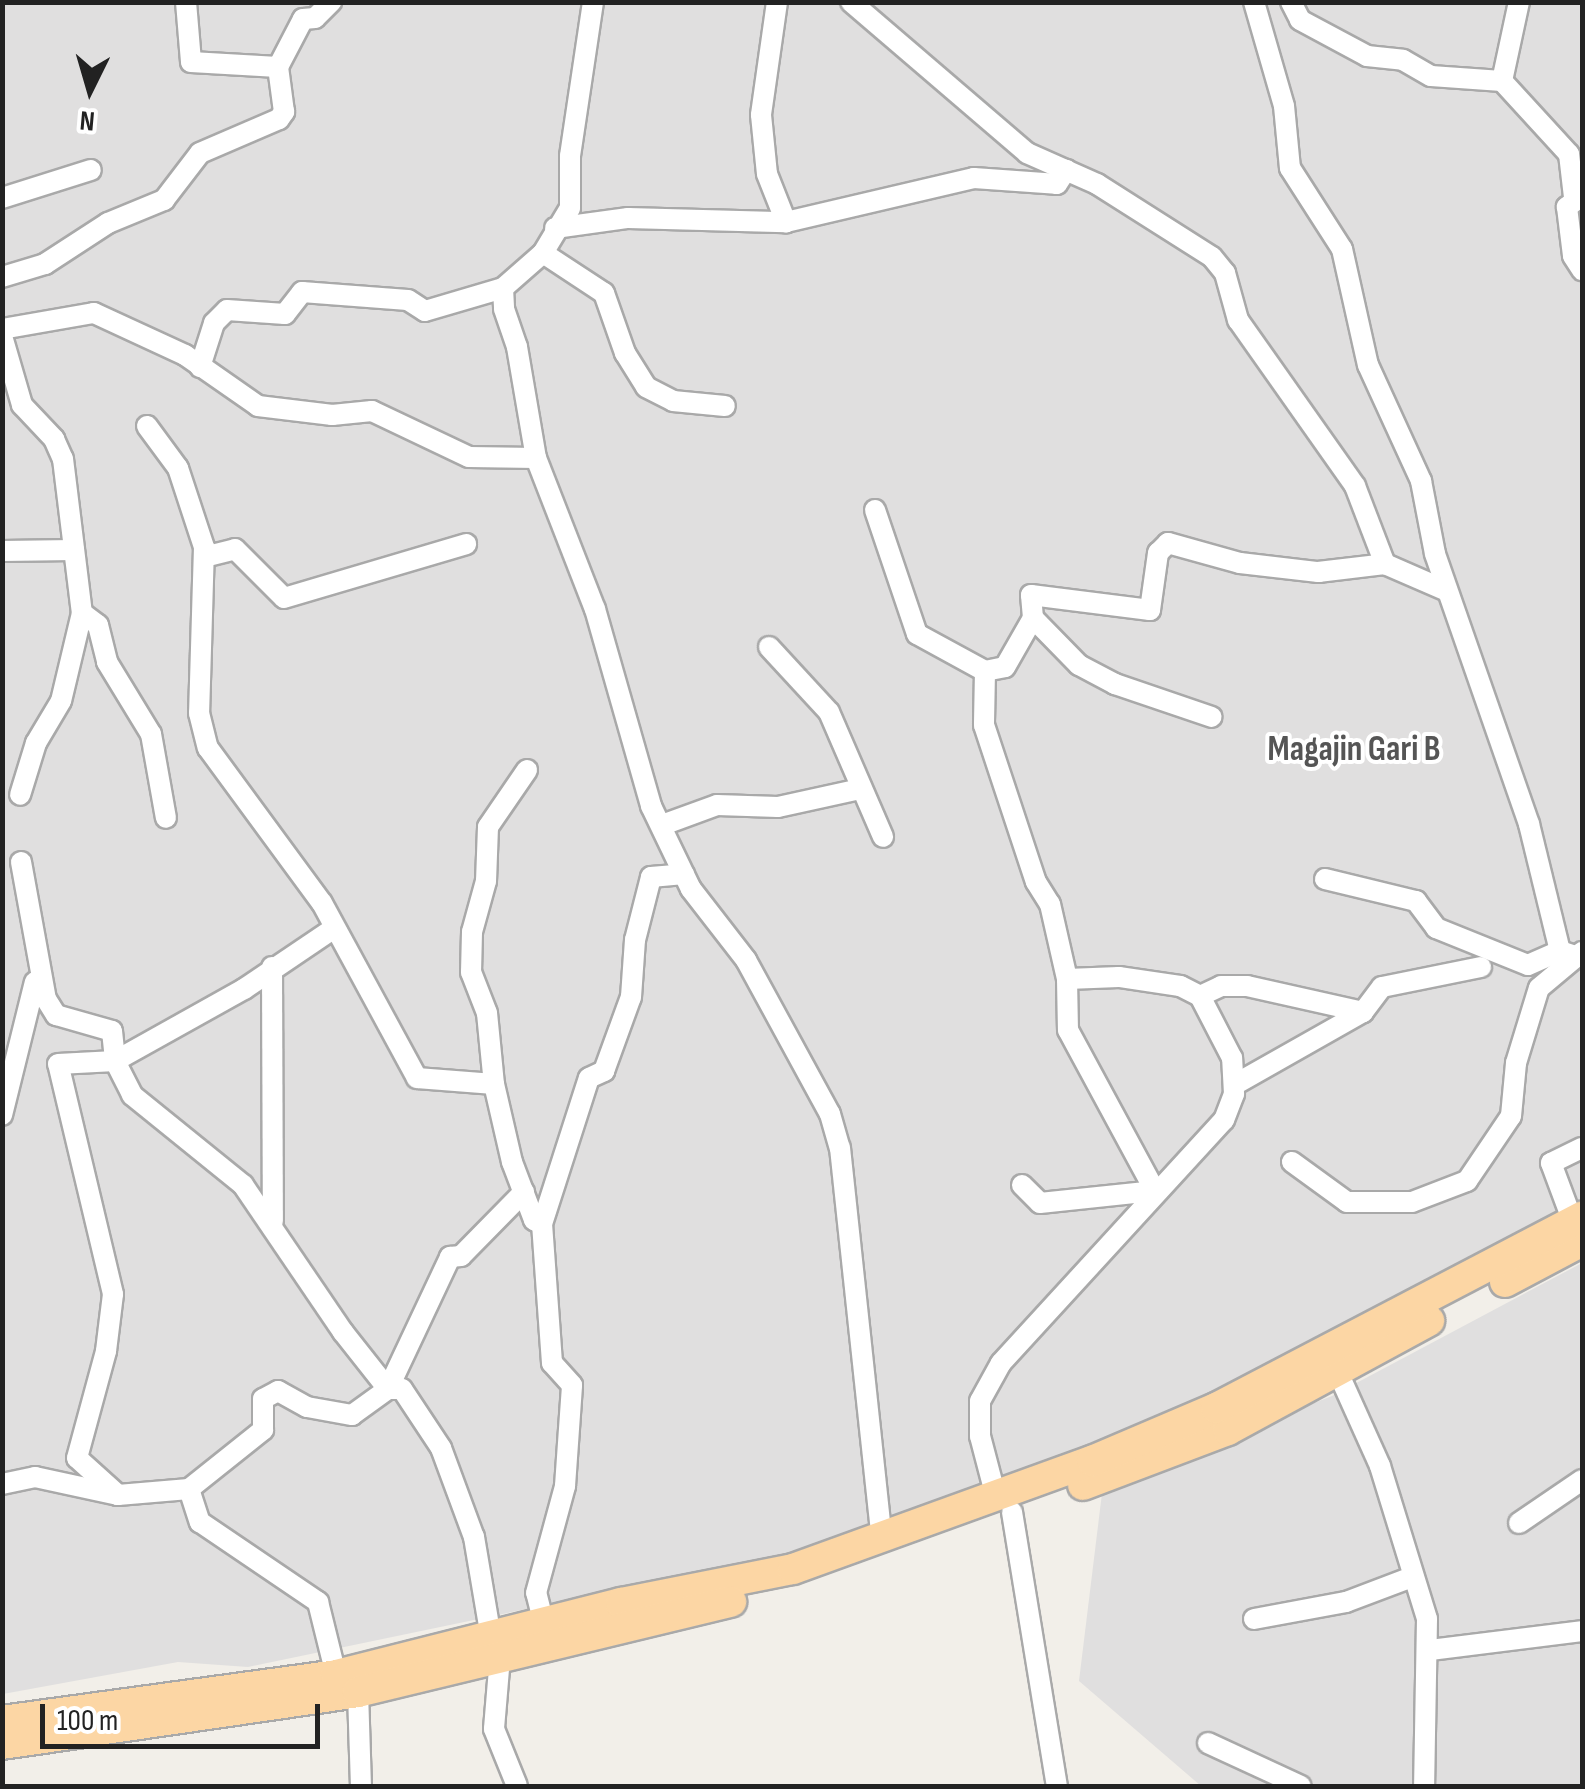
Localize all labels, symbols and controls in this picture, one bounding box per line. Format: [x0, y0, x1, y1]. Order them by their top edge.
north arrow [40, 40, 140, 140]
text: N [78, 103, 96, 137]
district label: Magajin Gari B [1268, 729, 1440, 771]
scale bar [45, 1684, 325, 1746]
text: 100 m [57, 1703, 118, 1739]

